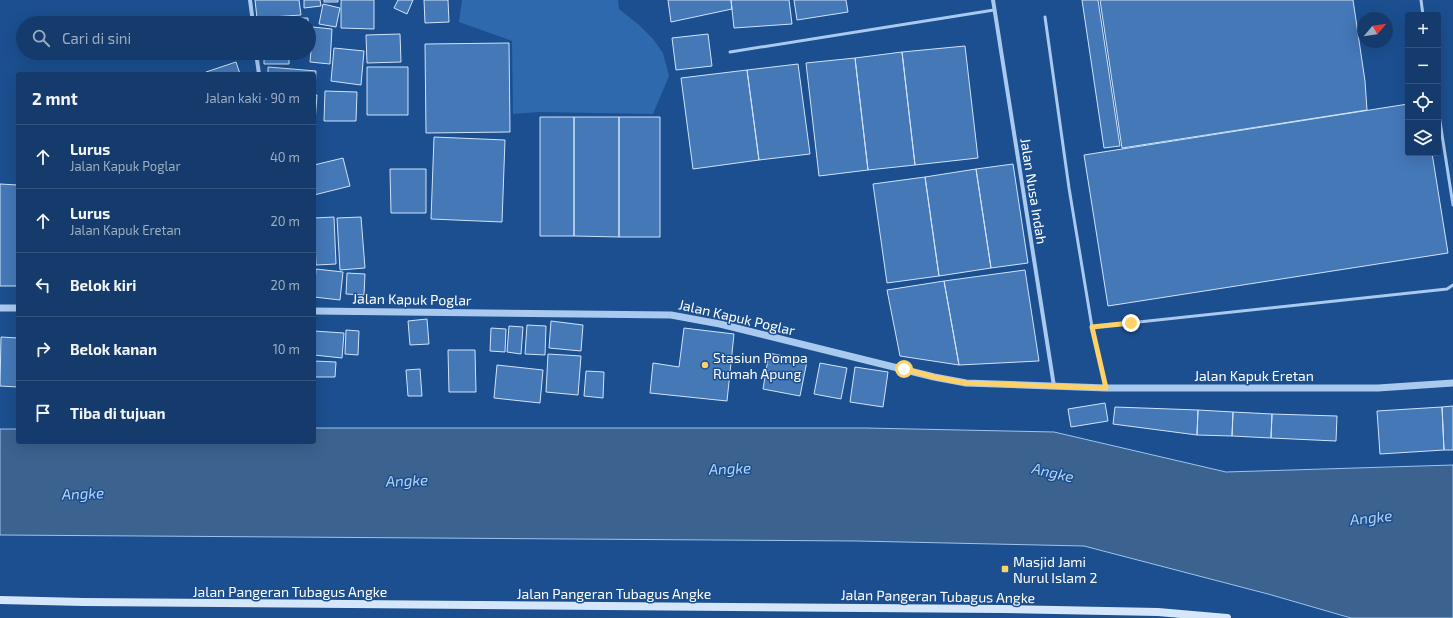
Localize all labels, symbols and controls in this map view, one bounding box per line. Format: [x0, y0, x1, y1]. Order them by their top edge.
north arrow [1357, 12, 1393, 48]
map controls [1405, 12, 1441, 156]
button: + [1405, 12, 1441, 48]
search box [16, 16, 316, 60]
icon: search [30, 27, 52, 49]
text: Cari di sini [62, 29, 131, 47]
button: − [1405, 48, 1441, 84]
button: locate [1405, 84, 1441, 120]
text: 2 mnt [32, 88, 78, 108]
text: Jalan kaki · 90 m [205, 90, 300, 106]
button: layers [1405, 120, 1441, 156]
street label: Jalan Nusa Indah [1017, 137, 1051, 245]
text: Lurus [70, 140, 110, 158]
icon: ahead [32, 146, 54, 168]
text: 40 m [270, 149, 300, 165]
text: Jalan Kapuk Poglar [70, 158, 181, 174]
text: Lurus [70, 204, 110, 222]
icon: ahead [32, 210, 54, 232]
text: 20 m [271, 213, 300, 229]
text: Jalan Kapuk Eretan [70, 222, 181, 238]
icon: left [32, 274, 54, 296]
text: Belok kiri [70, 276, 136, 294]
text: 20 m [271, 277, 300, 293]
street label: Jalan Kapuk Poglar [352, 289, 472, 309]
street label: Jalan Kapuk Poglar [677, 295, 797, 339]
route end [1122, 314, 1140, 332]
icon: right [32, 338, 54, 360]
text: Belok kanan [70, 340, 157, 358]
text: 10 m [273, 341, 300, 357]
place label: Stasiun Pompa Rumah Apung [713, 349, 808, 382]
marker: Stasiun Pompa Rumah Apung [700, 360, 710, 370]
route start [895, 360, 913, 378]
street label: Jalan Kapuk Eretan [1194, 367, 1314, 384]
icon: arrive [32, 402, 54, 424]
text: Tiba di tujuan [70, 404, 166, 422]
water label: Angke [708, 458, 751, 478]
water label: Angke [1029, 458, 1076, 486]
water label: Angke [385, 470, 428, 490]
water label: Angke [61, 483, 104, 503]
water label: Angke [1348, 506, 1393, 528]
place label: Masjid Jami Nurul Islam 2 [1013, 553, 1097, 586]
marker: Masjid Jami Nurul Islam 2 [1000, 564, 1010, 574]
street label: Jalan Pangeran Tubagus Angke [193, 583, 387, 600]
street label: Jalan Pangeran Tubagus Angke [517, 585, 711, 602]
street label: Jalan Pangeran Tubagus Angke [841, 586, 1035, 606]

